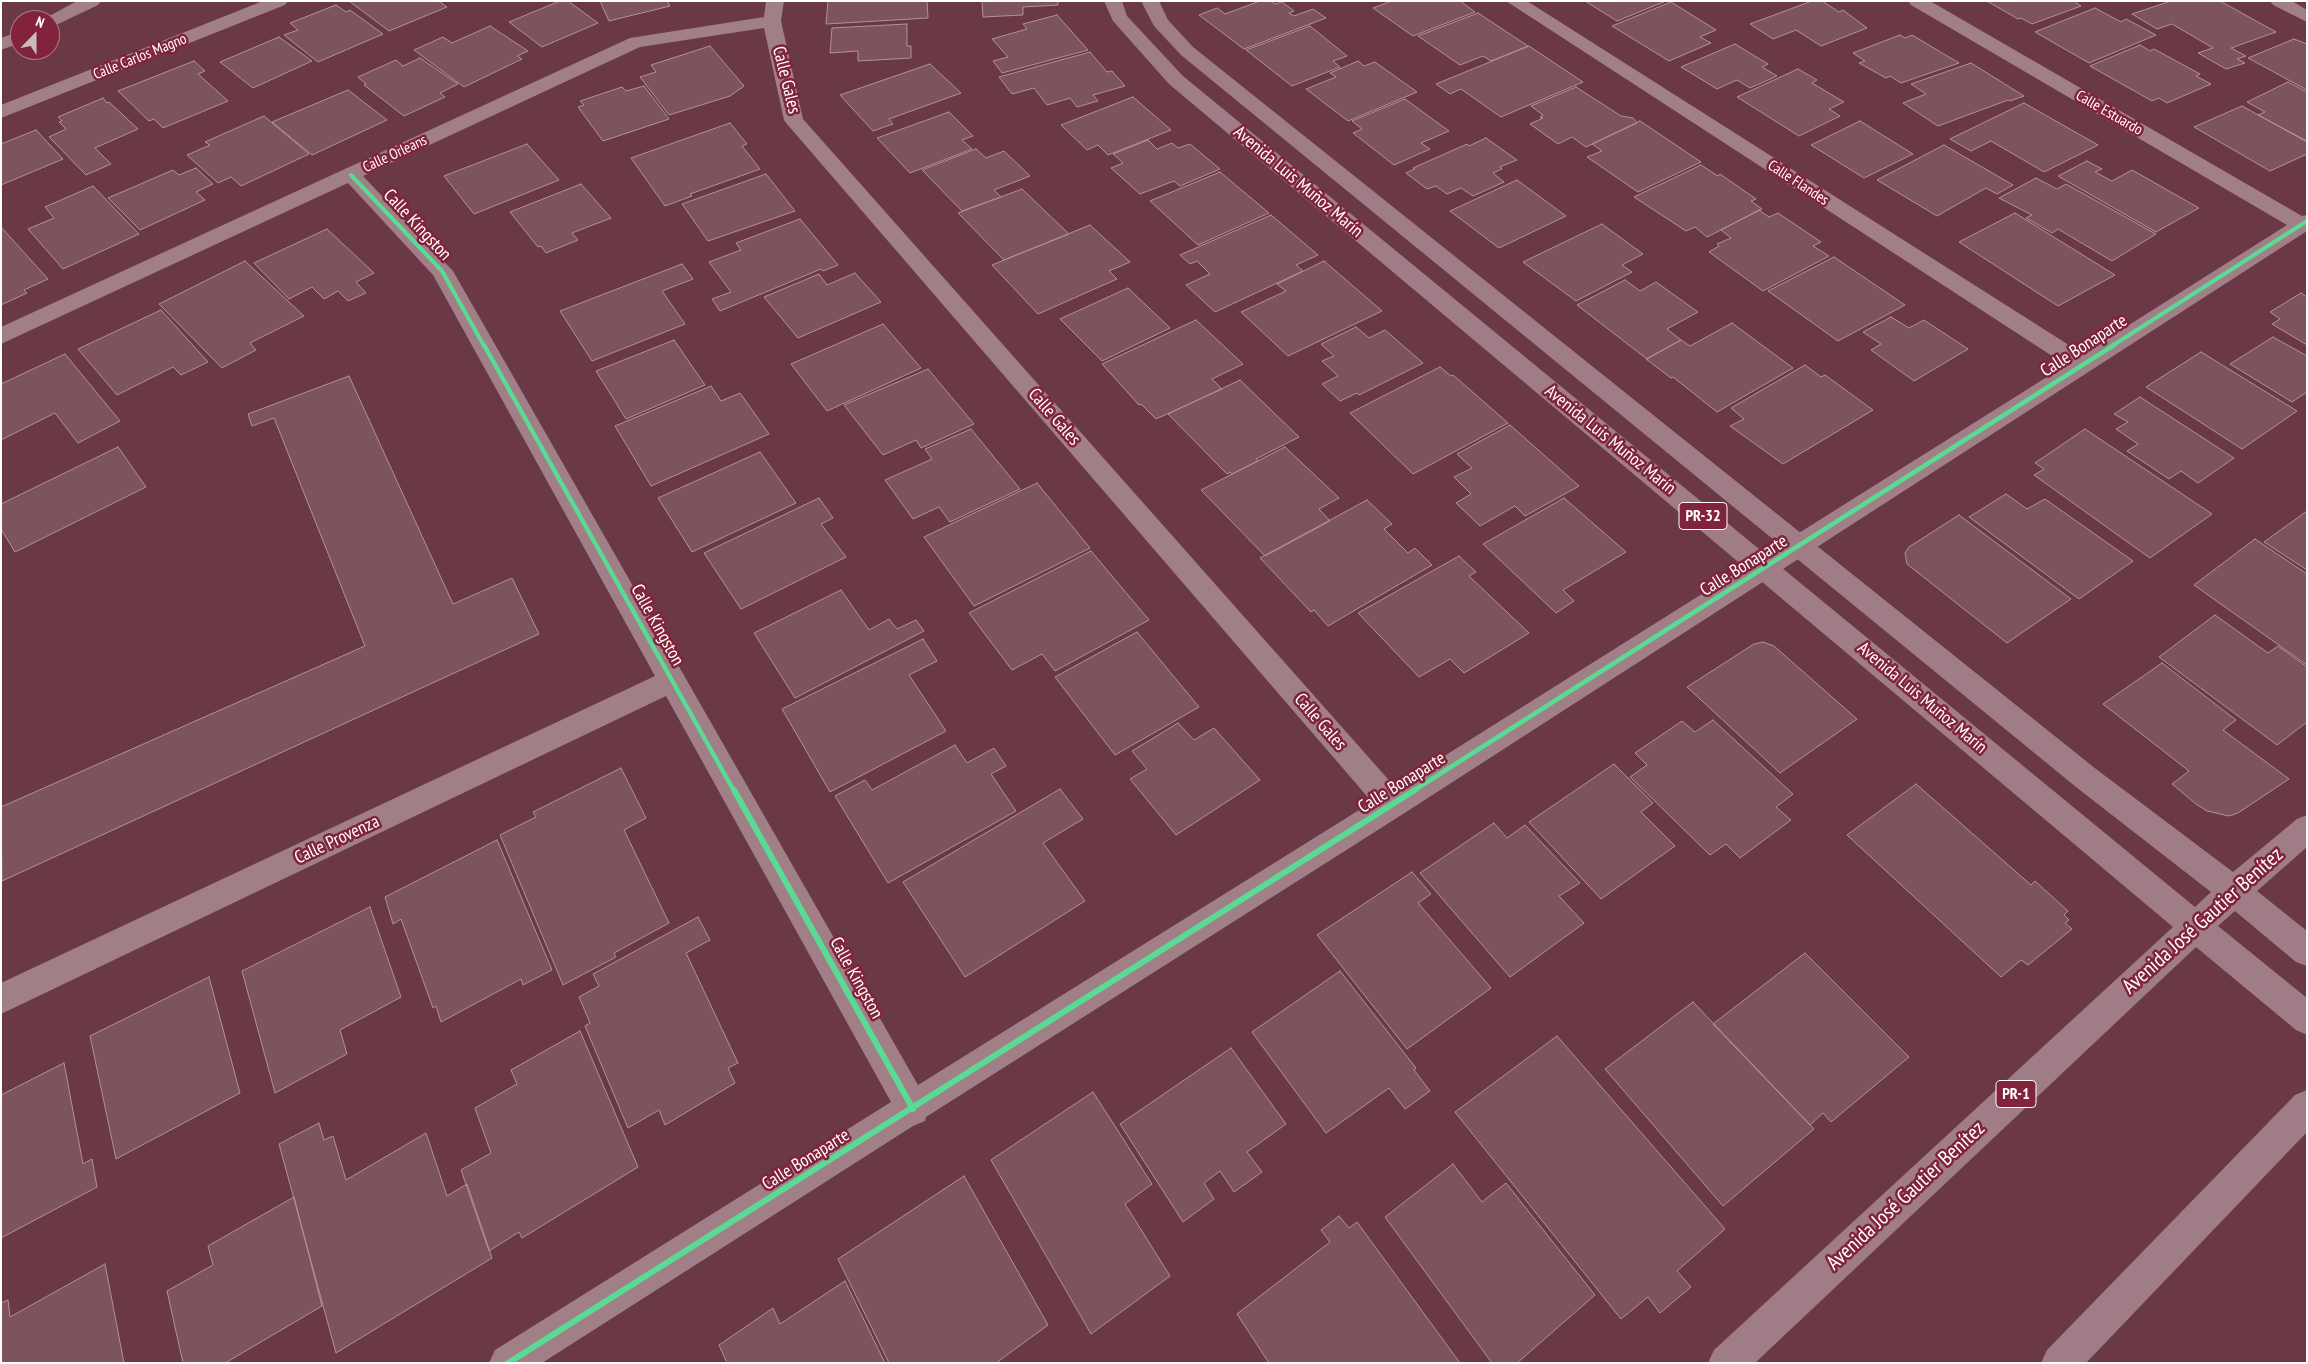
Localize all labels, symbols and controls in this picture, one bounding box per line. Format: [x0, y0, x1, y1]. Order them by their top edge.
north arrow [10, 10, 60, 60]
text: N [33, 12, 47, 32]
street label: Calle Carlos Magno [91, 30, 189, 84]
street label: Calle Gales [767, 44, 805, 116]
street label: Calle Estuardo [2072, 87, 2146, 139]
street label: Avenida Luis Muñoz Marín [1229, 122, 1367, 242]
street label: Calle Orleans [360, 131, 430, 177]
street label: Calle Flandes [1764, 157, 1832, 209]
street label: Calle Kingston [378, 185, 456, 265]
street label: Calle Bonaparte [2037, 310, 2131, 382]
street label: Avenida Luis Muñoz Marín [1540, 381, 1680, 499]
street label: Calle Gales [1023, 384, 1085, 450]
road number: PR-32 [1679, 502, 1727, 530]
street label: Calle Bonaparte [1696, 531, 1792, 601]
street label: Calle Kingston [626, 580, 688, 670]
street label: Avenida Luis Muñoz Marín [1853, 638, 1991, 758]
street label: Calle Gales [1289, 689, 1351, 755]
street label: Calle Bonaparte [1354, 748, 1450, 818]
street label: Calle Provenza [291, 811, 383, 869]
street label: Avenida José Gautier Benítez [2118, 842, 2288, 1000]
street label: Calle Kingston [825, 933, 887, 1023]
road number: PR-1 [1996, 1080, 2036, 1108]
street label: Avenida José Gautier Benítez [1822, 1116, 1990, 1276]
street label: Calle Bonaparte [758, 1125, 854, 1195]

